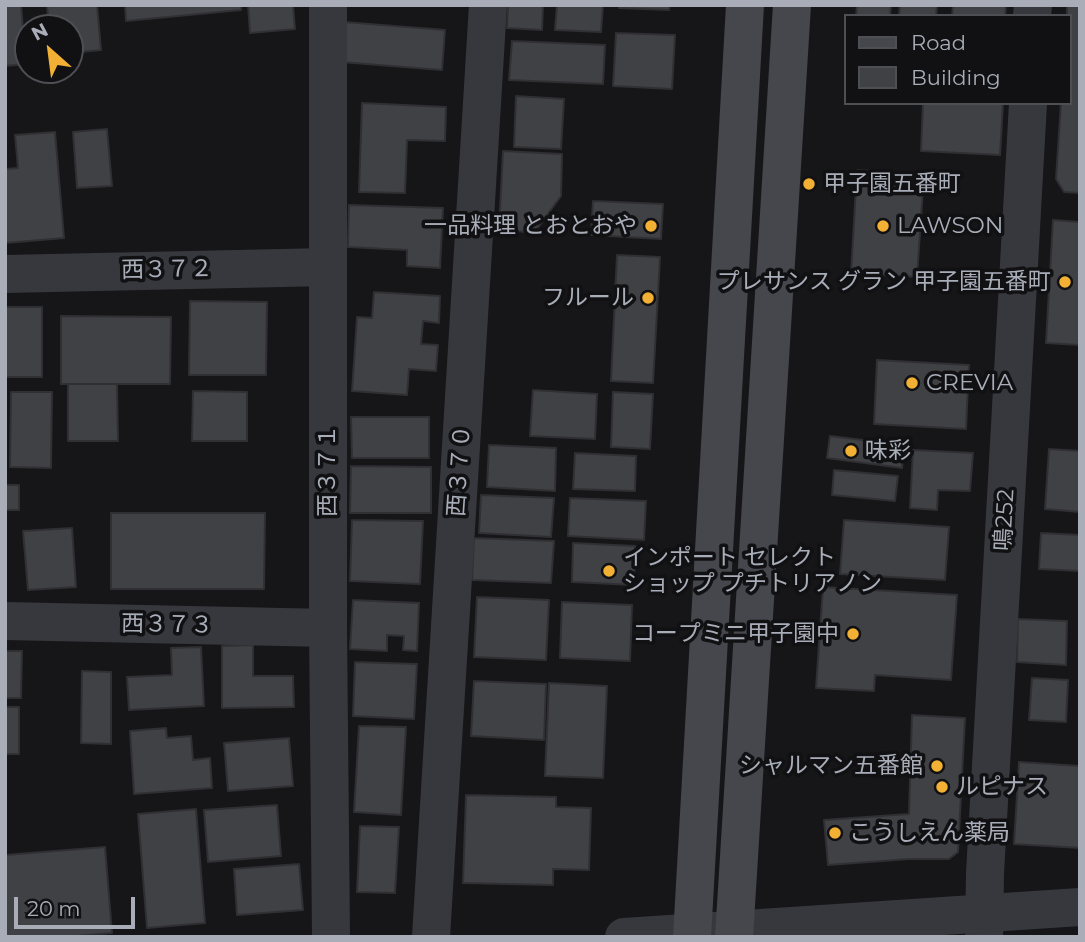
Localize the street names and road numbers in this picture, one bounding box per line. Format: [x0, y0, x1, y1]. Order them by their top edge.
street label: 西３７２ [121, 255, 213, 285]
street label: 西３７０ [443, 424, 477, 518]
street label: 西３７１ [314, 425, 342, 517]
street label: 鳴252 [990, 488, 1020, 552]
street label: 西３７３ [121, 610, 213, 640]

